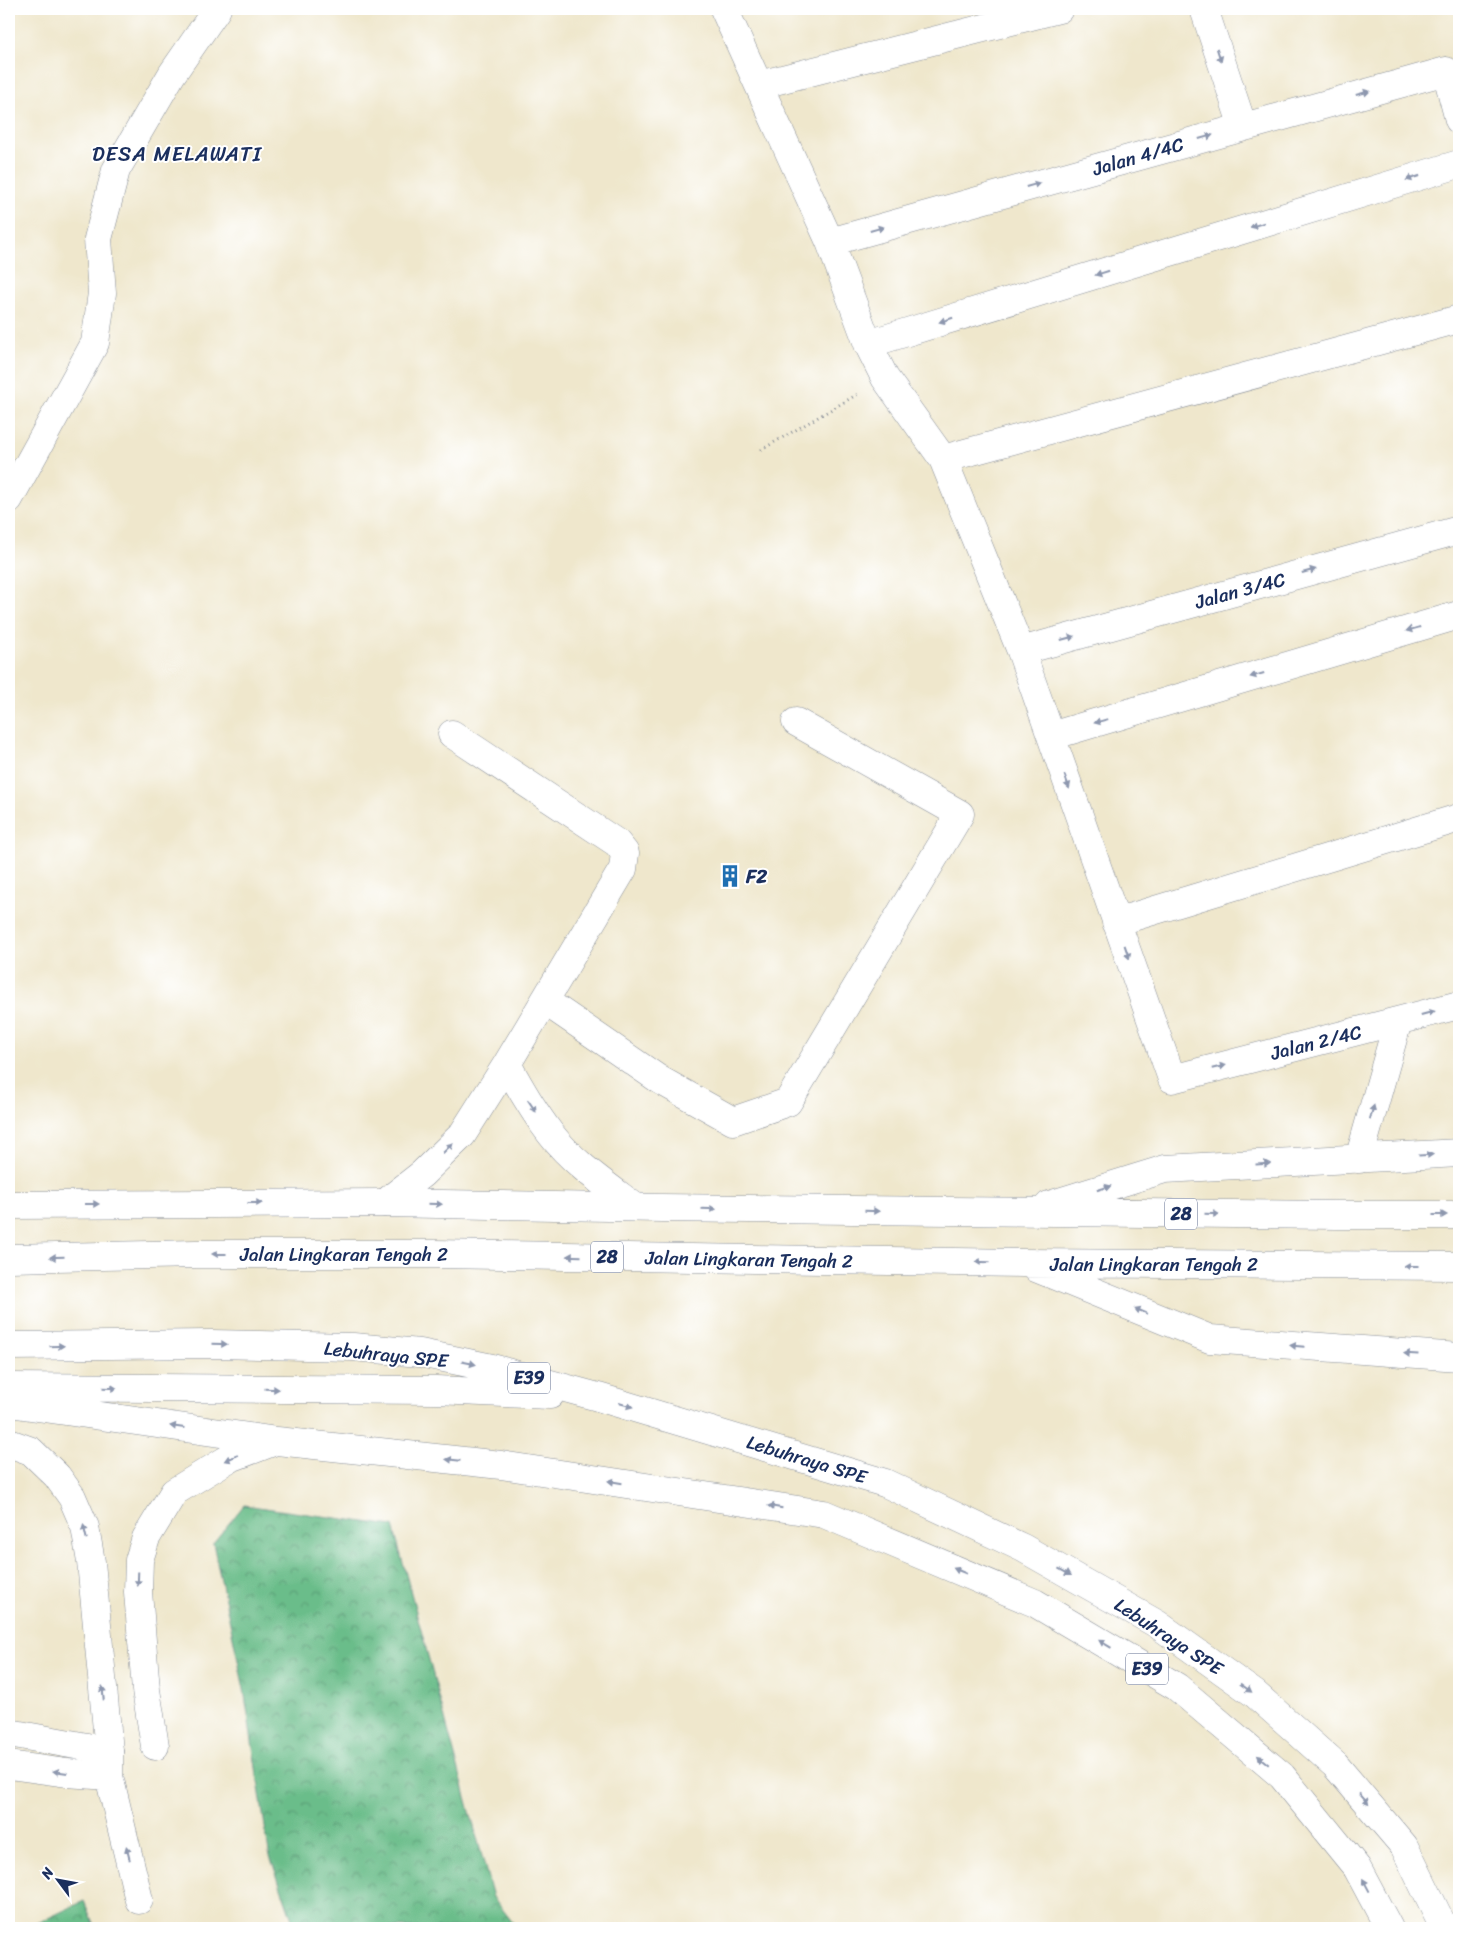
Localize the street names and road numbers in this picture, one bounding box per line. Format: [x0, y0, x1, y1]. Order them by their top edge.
street label: Jalan 4/4C [1088, 128, 1188, 186]
street label: Jalan 3/4C [1190, 563, 1289, 619]
street label: Jalan 2/4C [1266, 1015, 1365, 1070]
road number: 28 [1165, 1198, 1197, 1230]
street label: Jalan Lingkaran Tengah 2 [239, 1238, 448, 1271]
street label: Jalan Lingkaran Tengah 2 [644, 1241, 853, 1278]
road number: 28 [591, 1242, 623, 1272]
street label: Jalan Lingkaran Tengah 2 [1049, 1248, 1258, 1281]
street label: Lebuhraya SPE [322, 1332, 451, 1378]
road number: E39 [508, 1362, 550, 1394]
street label: Lebuhraya SPE [743, 1426, 873, 1494]
street label: Lebuhraya SPE [1108, 1589, 1231, 1685]
road number: E39 [1126, 1654, 1168, 1685]

